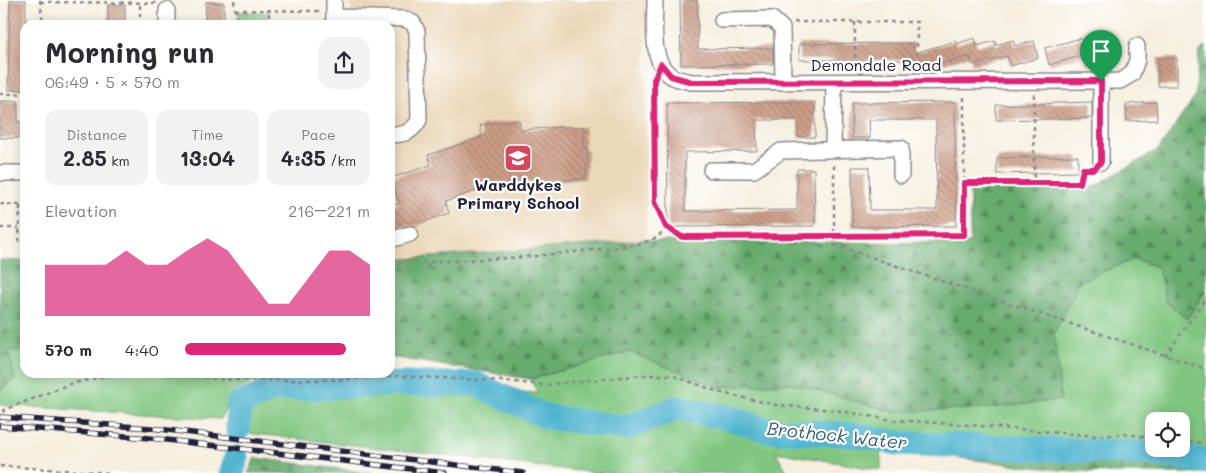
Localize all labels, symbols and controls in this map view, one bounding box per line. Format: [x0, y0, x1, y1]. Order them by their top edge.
pin [1080, 30, 1122, 81]
text: Morning run [45, 34, 214, 70]
button: share [318, 37, 370, 89]
icon: arrive [1087, 37, 1115, 65]
street label: Demondale Road [810, 54, 942, 75]
text: 06:49 · 5 × 570 m [45, 71, 180, 92]
text: Distance [66, 125, 127, 144]
text: Time [192, 125, 223, 144]
text: Pace [301, 125, 336, 144]
school or university icon: Warddykes Primary School [503, 143, 533, 173]
text: 2.85 [63, 144, 107, 171]
text: 13:04 [180, 144, 235, 171]
text: 4:35 [281, 144, 326, 171]
text: km [107, 151, 130, 170]
text: /km [326, 151, 356, 170]
place label: Warddykes Primary School [457, 174, 579, 213]
text: Elevation [45, 200, 117, 221]
text: 216–221 m [288, 200, 370, 221]
text: 570 m [45, 339, 92, 360]
text: 4:40 [125, 339, 159, 360]
map controls [1145, 412, 1190, 457]
button: locate [1145, 412, 1190, 457]
water label: Brothock Water [766, 416, 908, 454]

